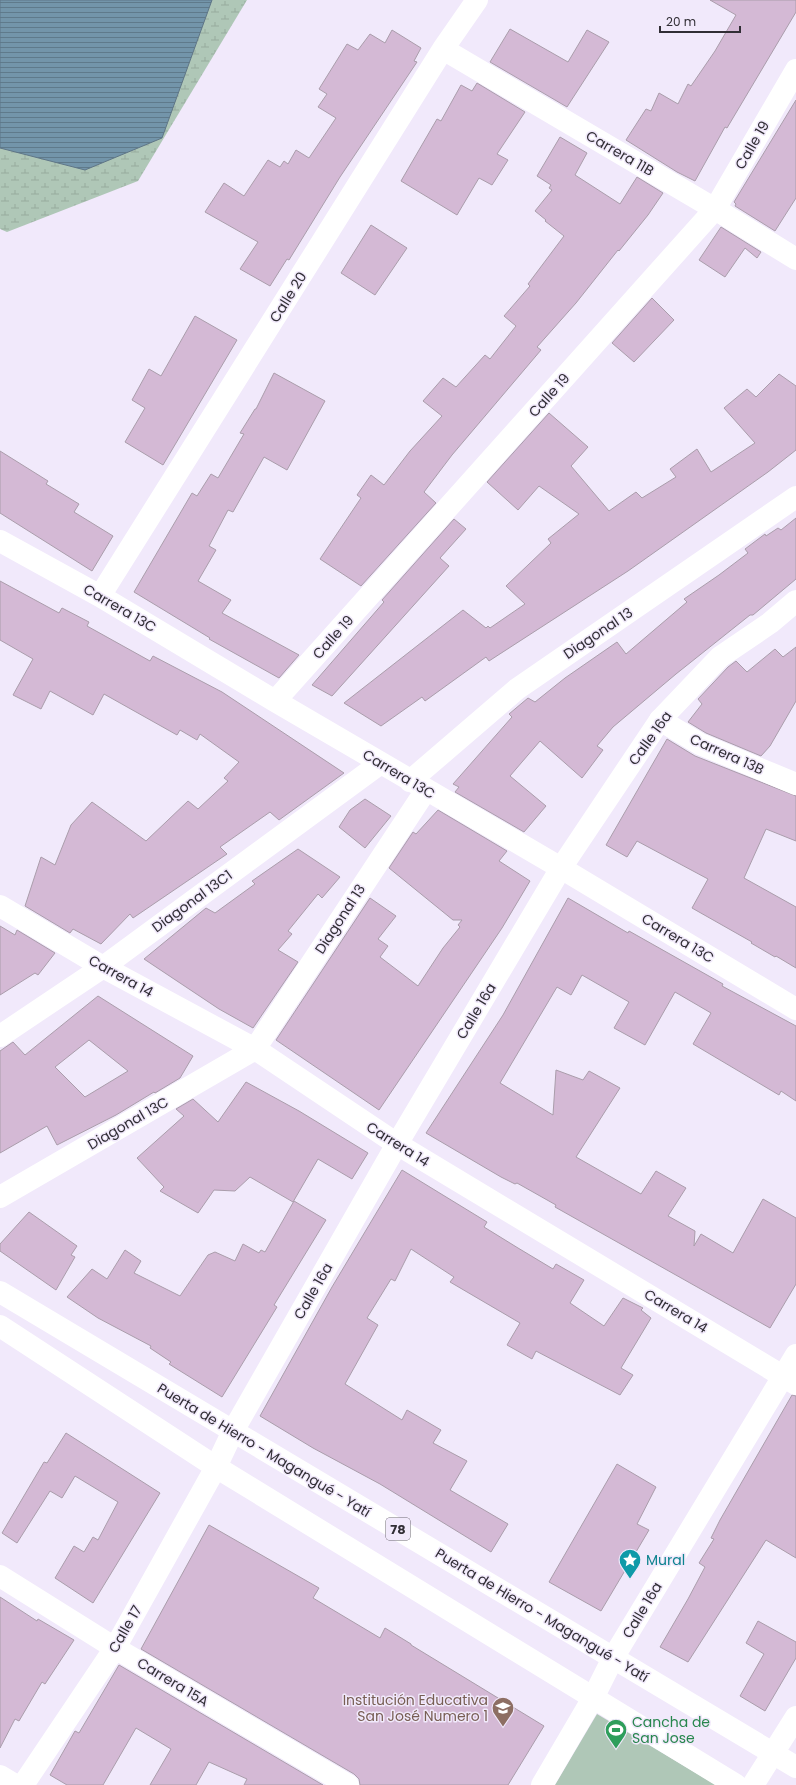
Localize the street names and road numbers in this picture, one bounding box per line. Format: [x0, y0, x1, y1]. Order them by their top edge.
street label: Calle 19 [730, 117, 774, 173]
street label: Carrera 11B [582, 125, 658, 181]
street label: Calle 20 [265, 268, 311, 326]
street label: Calle 19 [524, 369, 574, 421]
street label: Carrera 13C [80, 579, 160, 637]
street label: Diagonal 13 [559, 602, 637, 664]
street label: Calle 19 [308, 611, 358, 663]
street label: Calle 16a [624, 707, 676, 769]
street label: Carrera 13B [687, 729, 767, 779]
street label: Carrera 13C [359, 744, 439, 804]
street label: Diagonal 13C1 [148, 865, 236, 937]
street label: Diagonal 13 [310, 880, 370, 958]
street label: Carrera 13C [638, 908, 718, 968]
street label: Carrera 14 [85, 950, 157, 1002]
street label: Calle 16a [451, 979, 501, 1043]
street label: Diagonal 13C [84, 1092, 172, 1154]
street label: Carrera 14 [363, 1117, 434, 1171]
street label: Calle 16a [289, 1259, 337, 1323]
street label: Carrera 14 [640, 1284, 712, 1338]
street label: Puerta de Hierro - Magangué - Yatí [154, 1378, 375, 1522]
road number: 78 [386, 1518, 410, 1540]
street label: Puerta de Hierro - Magangué - Yatí [432, 1543, 653, 1687]
street label: Calle 16a [617, 1578, 667, 1642]
street label: Calle 17 [103, 1601, 147, 1656]
street label: Carrera 15A [133, 1653, 213, 1711]

